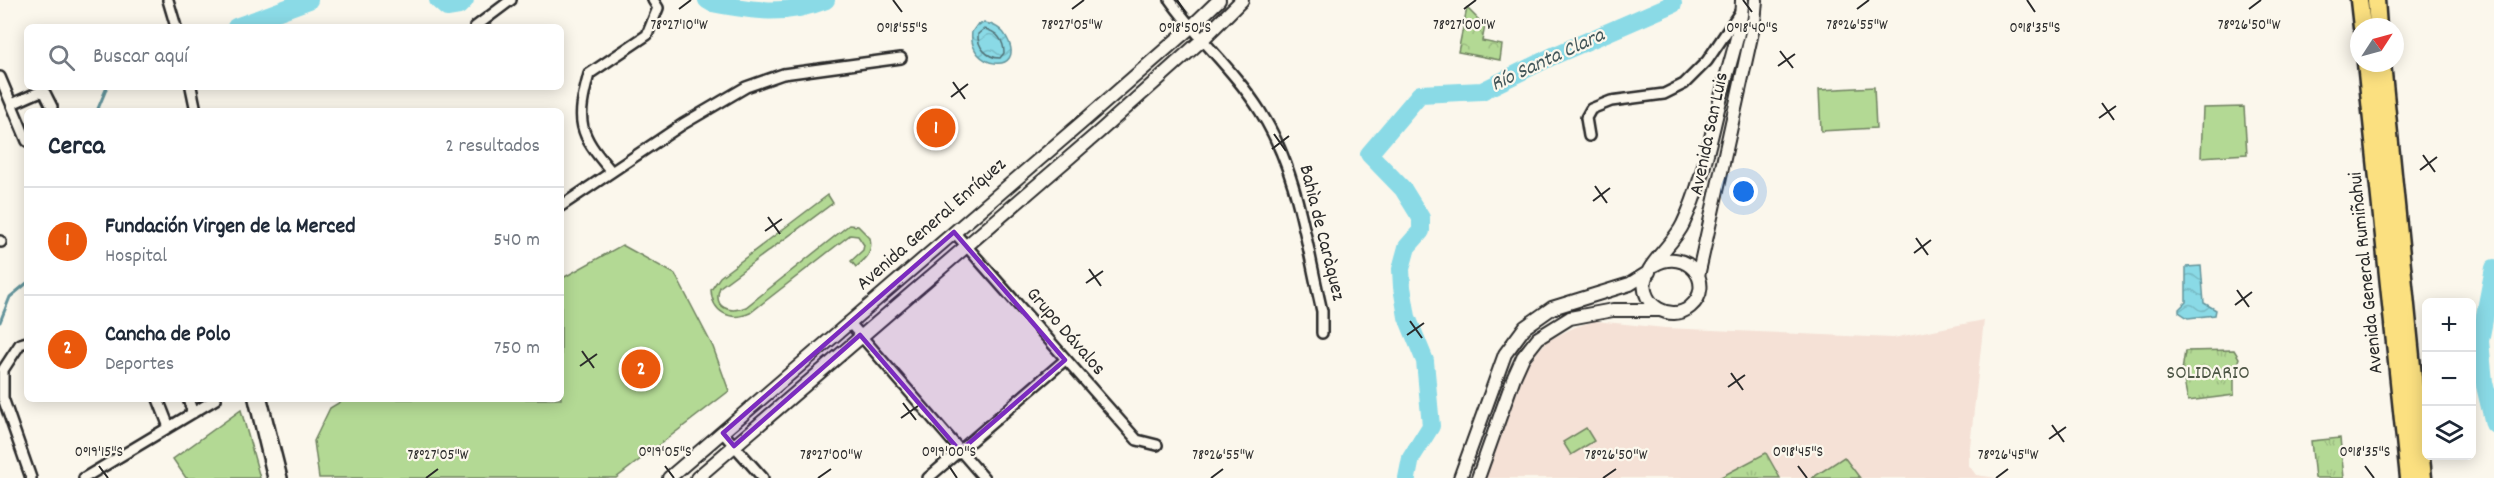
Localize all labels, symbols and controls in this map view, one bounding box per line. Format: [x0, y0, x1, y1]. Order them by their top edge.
text: 78°27'10"W [650, 15, 708, 37]
text: 78°27'05"W [1042, 15, 1103, 37]
text: 78°27'00"W [1433, 15, 1495, 37]
text: 78°26'55"W [1826, 15, 1888, 37]
text: 78°26'50"W [2218, 15, 2281, 37]
text: 0°18'55"S [876, 18, 928, 40]
text: 0°18'50"S [1159, 18, 1211, 40]
text: 0°18'40"S [1726, 18, 1778, 40]
text: 0°18'35"S [2010, 18, 2060, 40]
north arrow [2350, 18, 2404, 72]
water label: Río Santa Clara [1486, 21, 1611, 100]
search box [24, 24, 564, 90]
icon: search [45, 41, 78, 74]
text: Buscar aquí [93, 42, 188, 73]
street label: Avenida San Luis [1683, 70, 1737, 198]
pin: 1 [916, 106, 956, 150]
text: Cerca [48, 129, 105, 166]
text: 2 resultados [445, 133, 540, 161]
street label: Avenida General Enríquez [851, 152, 1013, 298]
street label: Bahìa de Caràquez [1291, 162, 1351, 304]
street label: Avenida General Rumiñahui [2342, 170, 2392, 376]
your location [1729, 177, 1758, 206]
text: Fundación Virgen de la Merced [105, 212, 355, 243]
text: 1 [65, 227, 70, 255]
text: 540 m [493, 227, 540, 255]
text: Hospital [105, 243, 167, 271]
street label: Grupo Dávalos [1019, 282, 1111, 382]
map controls [2422, 298, 2476, 460]
button: + [2422, 298, 2476, 352]
text: Cancha de Polo [105, 320, 230, 351]
text: 2 [63, 335, 72, 363]
text: 750 m [494, 335, 540, 363]
pin: 2 [622, 346, 660, 392]
text: Deportes [105, 351, 174, 379]
button: − [2422, 352, 2476, 406]
park label: SOLIDARIO [2166, 360, 2250, 388]
button: layers [2422, 406, 2476, 460]
text: 0°19'15"S [75, 442, 123, 464]
text: 0°19'05"S [638, 442, 692, 464]
text: 0°19'00"S [922, 442, 976, 464]
text: 0°18'45"S [1773, 442, 1823, 464]
text: 0°18'35"S [2340, 442, 2390, 464]
text: 78°27'05"W [408, 445, 469, 467]
text: 78°27'00"W [800, 445, 862, 467]
text: 78°26'55"W [1192, 445, 1254, 467]
text: 78°26'50"W [1585, 445, 1648, 467]
text: 78°26'45"W [1978, 445, 2039, 467]

